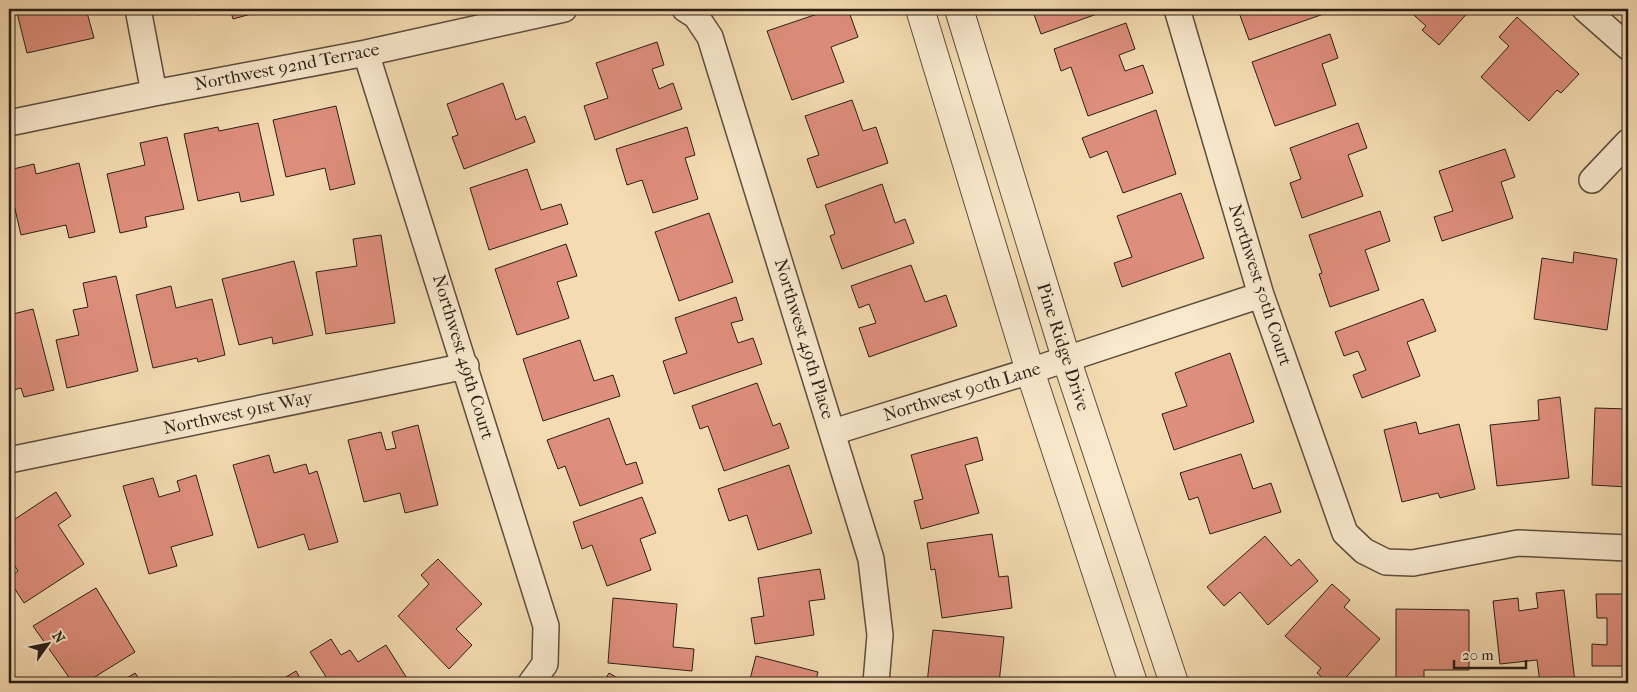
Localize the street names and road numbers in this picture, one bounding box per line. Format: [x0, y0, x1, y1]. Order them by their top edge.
street label: Northwest 92nd Terrace [193, 39, 381, 95]
street label: Northwest 50th Court [1224, 202, 1296, 369]
street label: Northwest 49th Place [770, 256, 838, 422]
street label: Northwest 49th Court [428, 272, 498, 442]
street label: Pine Ridge Drive [1032, 280, 1094, 414]
street label: Northwest 90th Lane [881, 358, 1043, 426]
street label: Northwest 91st Way [161, 387, 316, 439]

